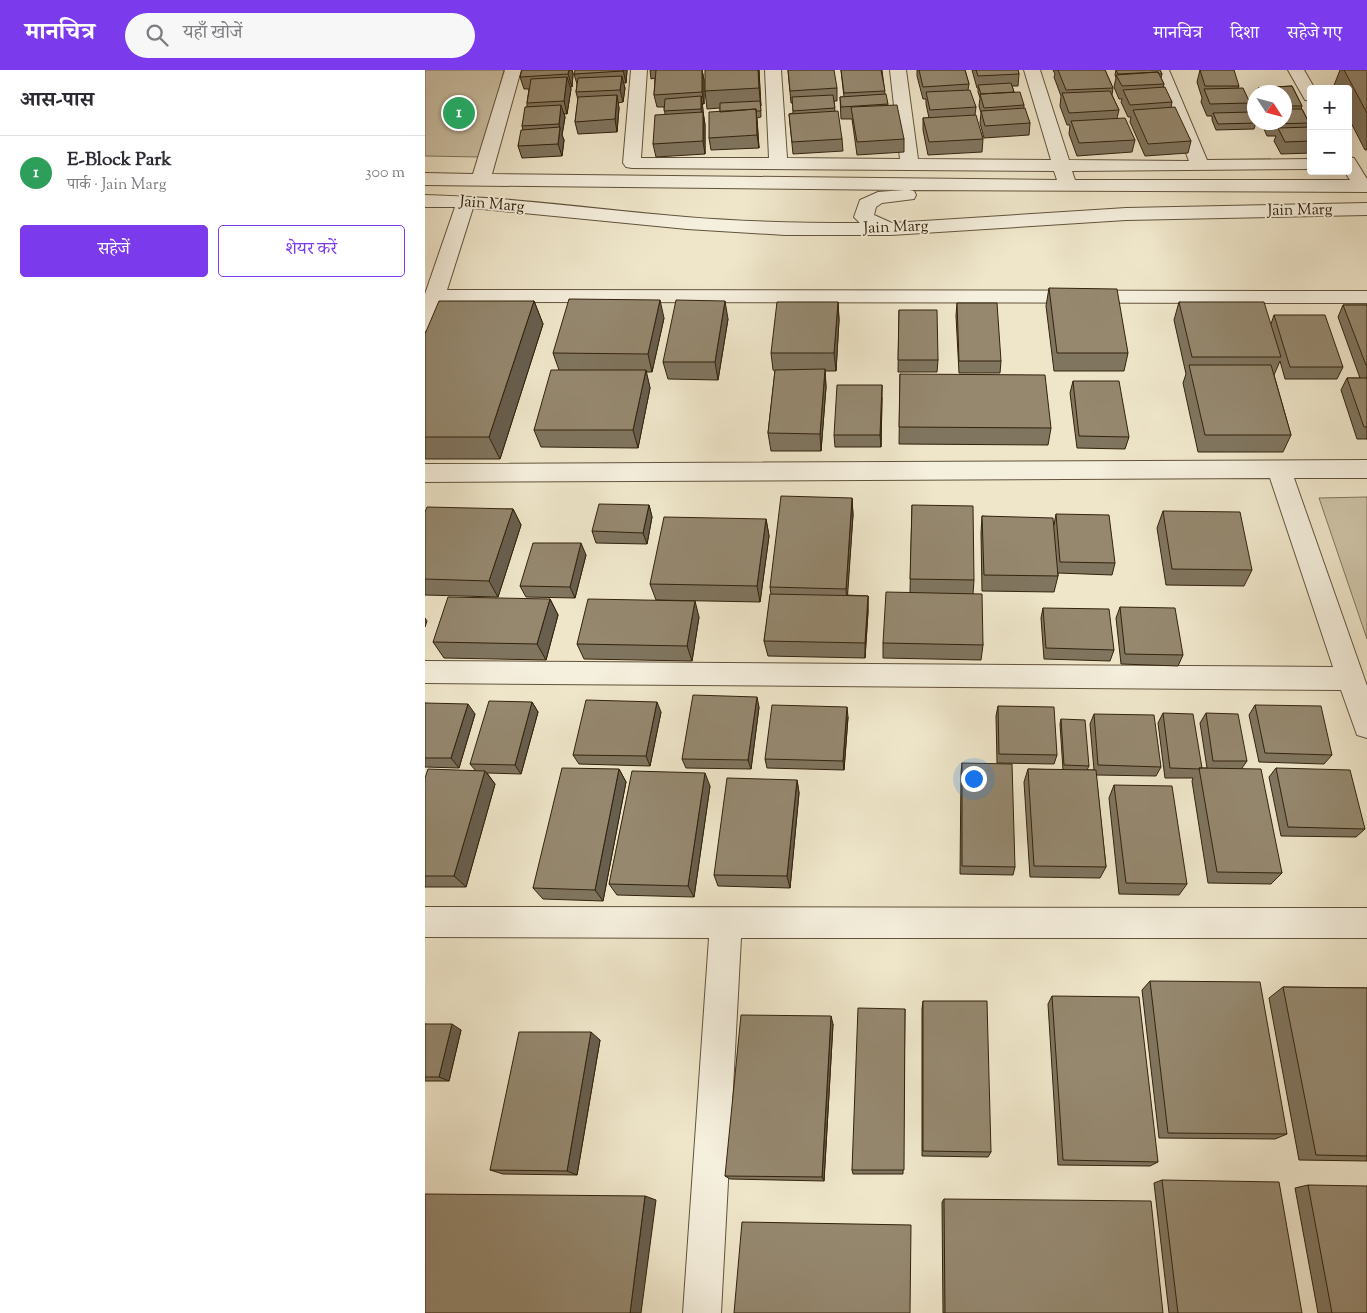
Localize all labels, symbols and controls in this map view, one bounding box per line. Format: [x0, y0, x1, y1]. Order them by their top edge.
search box [125, 13, 475, 58]
text: मानचित्र [25, 16, 95, 50]
text: यहाँ खोजें [183, 20, 243, 47]
icon: search [143, 21, 171, 49]
text: मानचित्र [1154, 21, 1202, 47]
text: दिशा [1230, 21, 1259, 47]
text: सहेजे गए [1287, 21, 1342, 47]
north arrow [1247, 85, 1292, 130]
map controls [1307, 85, 1352, 175]
button: + [1307, 85, 1352, 130]
text: आस-पास [20, 86, 94, 116]
pin: 1 [443, 94, 475, 132]
button: − [1307, 130, 1352, 175]
text: E-Block Park [67, 147, 172, 174]
text: 1 [33, 162, 39, 185]
text: 300 m [365, 162, 405, 185]
text: पार्क · Jain Marg [67, 174, 167, 197]
street label: Jain Marg [458, 191, 526, 219]
street label: Jain Marg [1266, 199, 1333, 223]
street label: Jain Marg [862, 215, 929, 241]
button: सहेजें [20, 225, 208, 277]
button: शेयर करें [218, 225, 405, 277]
your location [961, 766, 987, 792]

